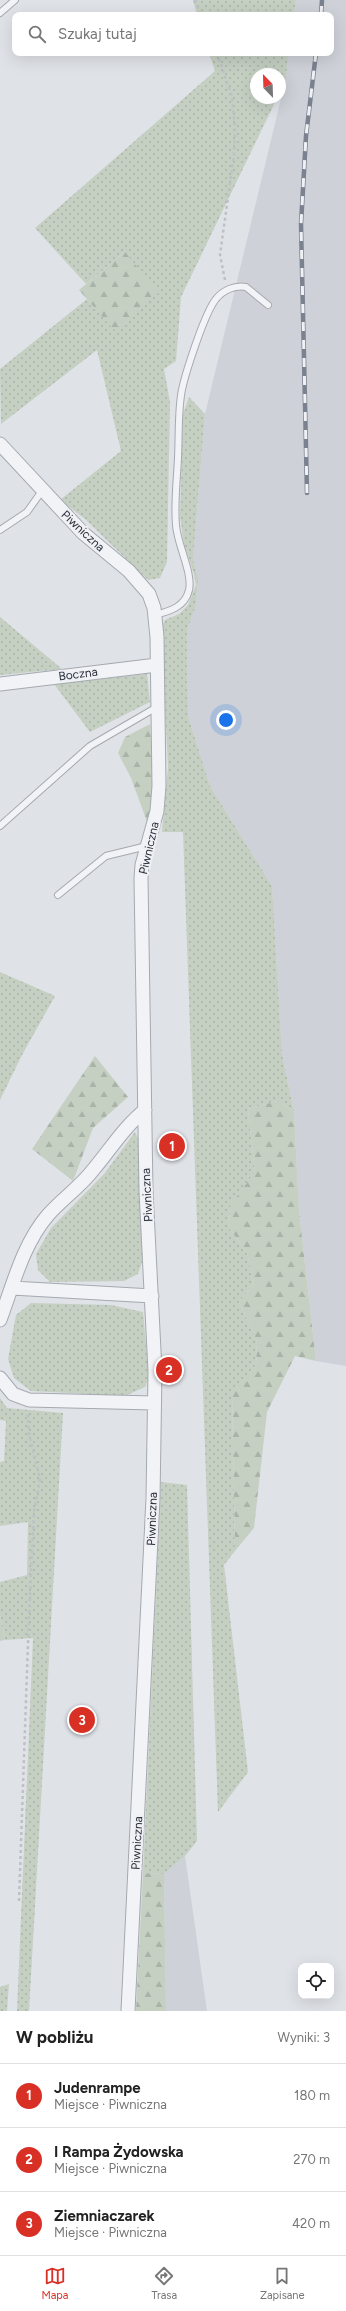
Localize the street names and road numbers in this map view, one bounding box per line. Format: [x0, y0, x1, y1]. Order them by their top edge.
street label: Piwniczna [59, 508, 107, 554]
street label: Boczna [58, 665, 98, 683]
street label: Piwniczna [136, 820, 162, 876]
street label: Piwniczna [139, 1168, 155, 1222]
street label: Piwniczna [144, 1492, 160, 1546]
street label: Piwniczna [129, 1816, 145, 1870]

